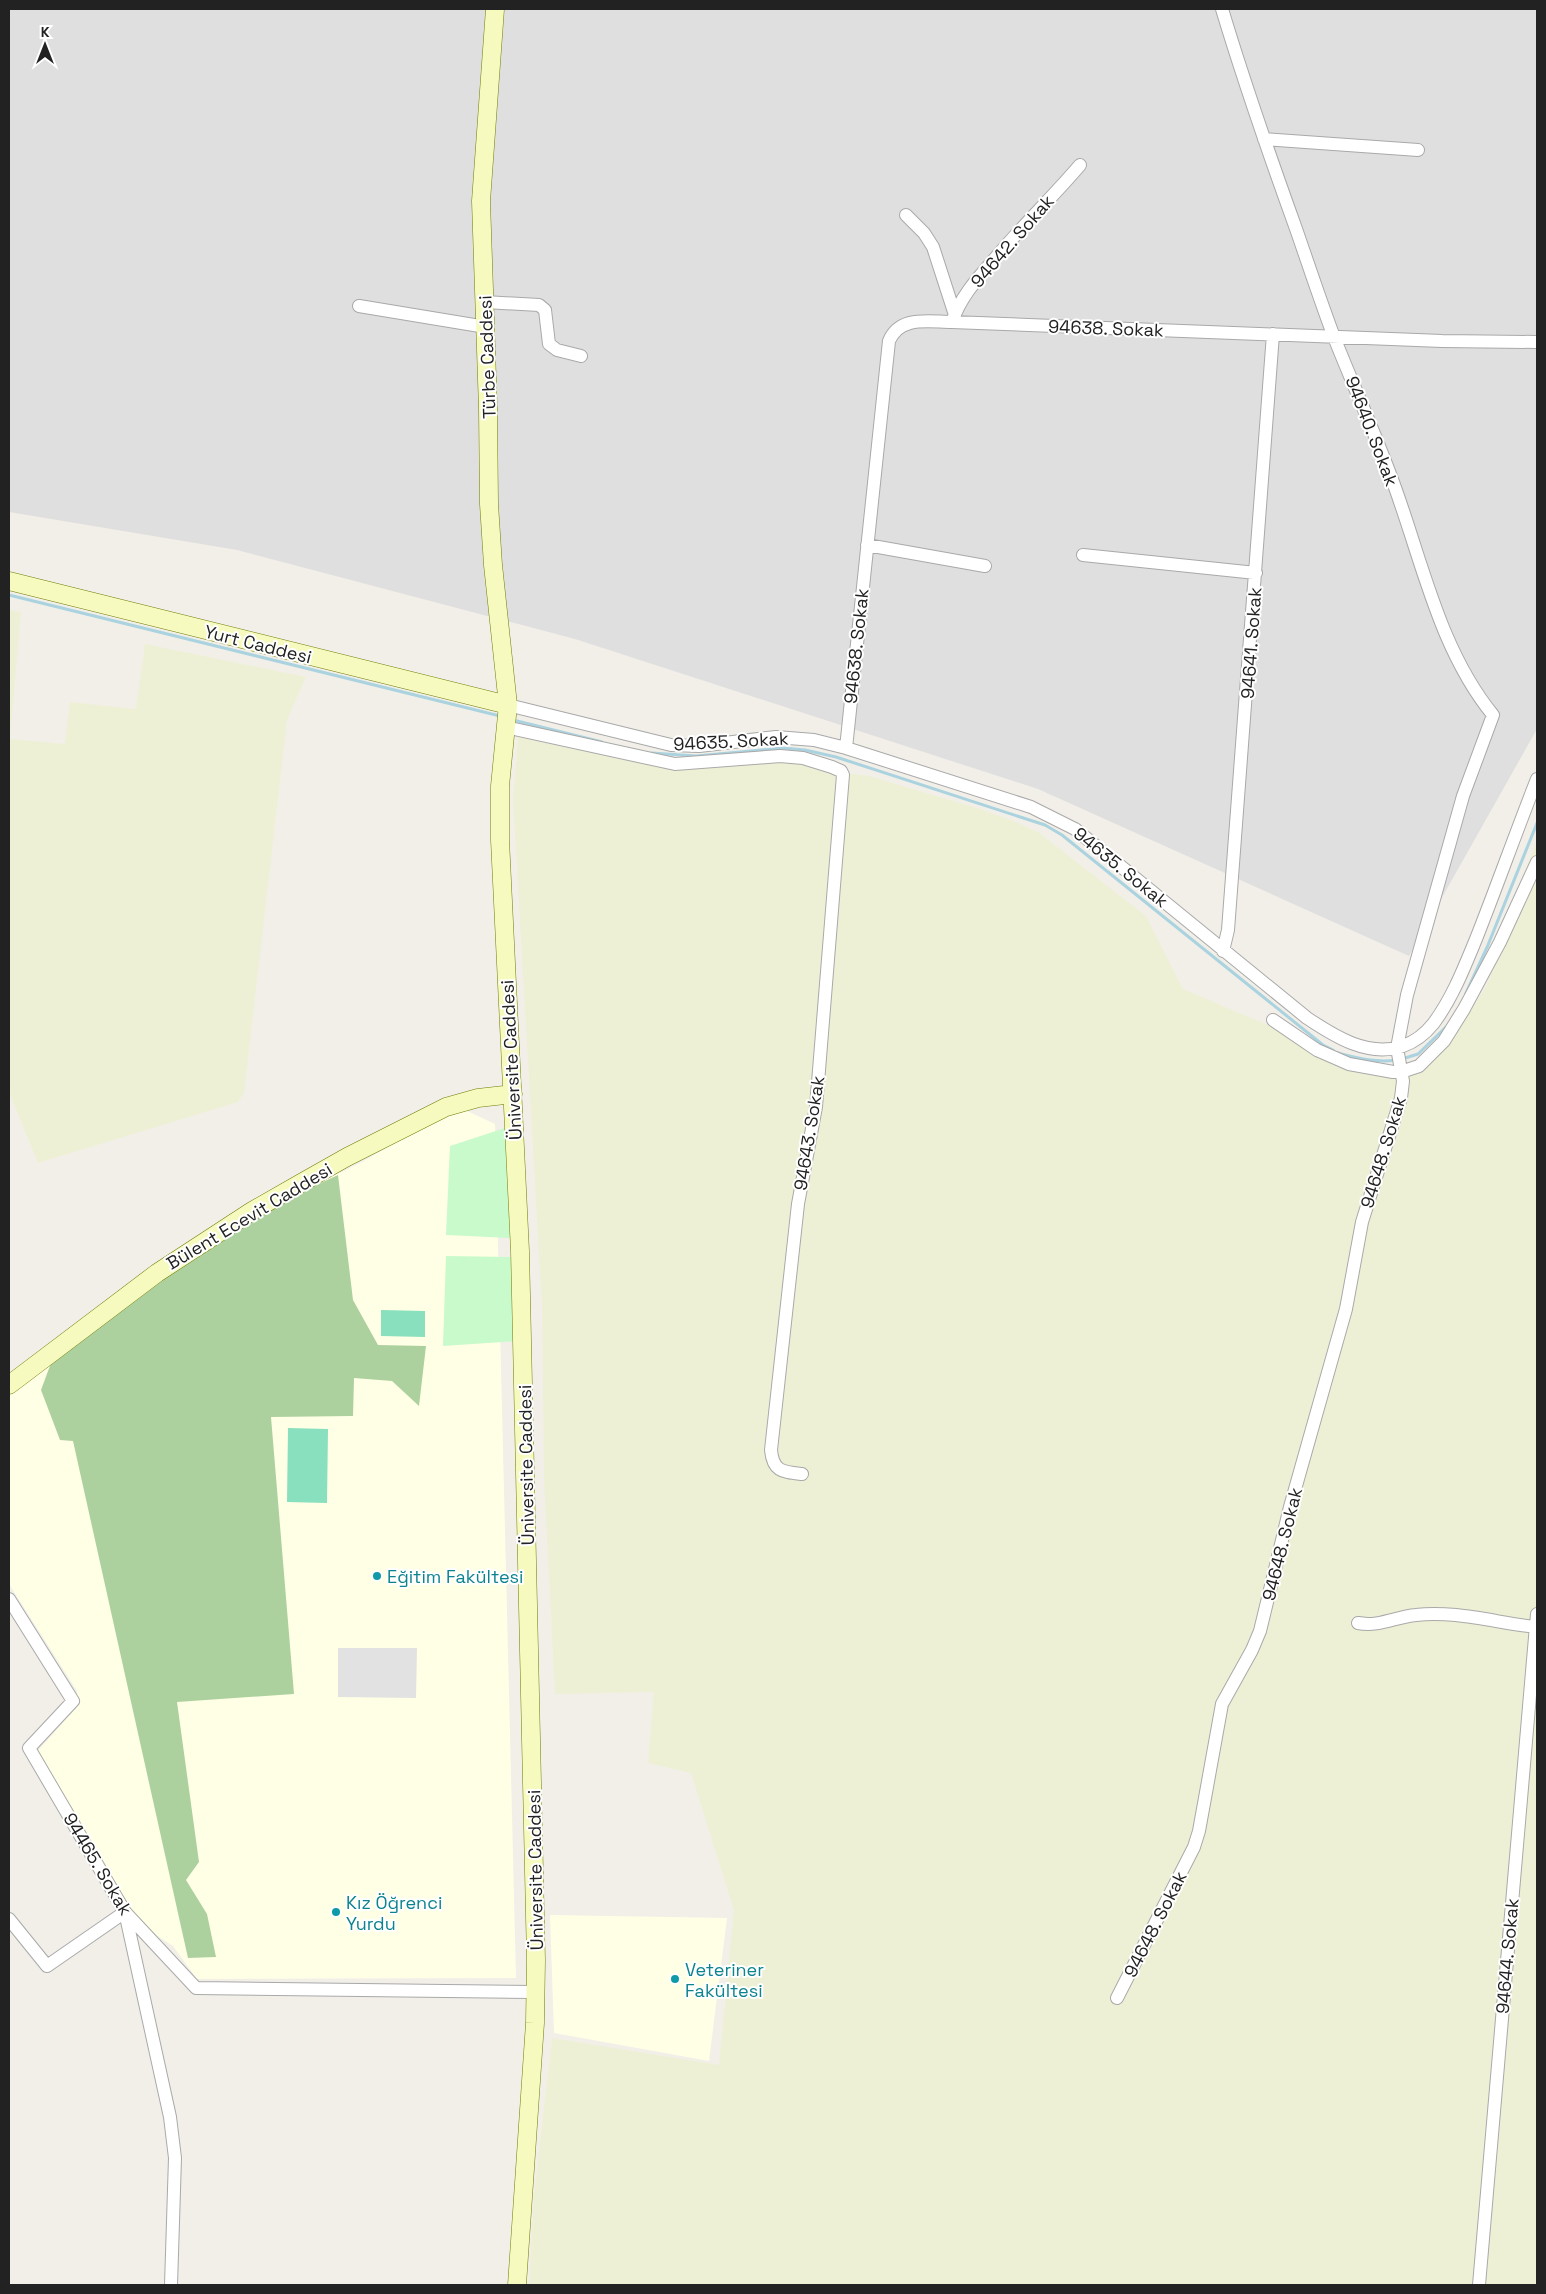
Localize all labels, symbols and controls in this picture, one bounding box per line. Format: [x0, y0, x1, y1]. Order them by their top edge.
north arrow [20, 20, 70, 70]
text: K [41, 23, 50, 41]
street label: 94642. Sokak [965, 190, 1059, 292]
street label: Türbe Caddesi [473, 295, 501, 419]
street label: 94638. Sokak [1048, 314, 1164, 342]
street label: 94640. Sokak [1340, 373, 1404, 490]
street label: 94641. Sokak [1236, 586, 1266, 700]
street label: 94638. Sokak [839, 587, 874, 705]
street label: Yurt Caddesi [202, 620, 314, 668]
street label: 94635. Sokak [673, 726, 789, 755]
street label: 94635. Sokak [1069, 822, 1173, 912]
street label: Üniversite Caddesi [495, 979, 527, 1141]
street label: 94643. Sokak [789, 1074, 829, 1192]
street label: 94648. Sokak [1355, 1093, 1411, 1211]
street label: Bülent Ecevit Caddesi [162, 1157, 336, 1275]
street label: Üniversite Caddesi [513, 1385, 539, 1545]
street label: 94648. Sokak [1257, 1485, 1307, 1603]
place label: Eğitim Fakültesi [387, 1565, 523, 1588]
marker: Eğitim Fakültesi [371, 1570, 383, 1582]
street label: Üniversite Caddesi [522, 1790, 548, 1950]
street label: 94465. Sokak [58, 1809, 138, 1920]
street label: 94648. Sokak [1118, 1867, 1192, 1981]
place label: Kız Öğrenci Yurdu [346, 1891, 442, 1935]
street label: 94644. Sokak [1490, 1897, 1524, 2015]
marker: Kız Öğrenci Yurdu [330, 1906, 342, 1918]
place label: Veteriner Fakültesi [685, 1958, 764, 2002]
marker: Veteriner Fakültesi [669, 1973, 681, 1985]

